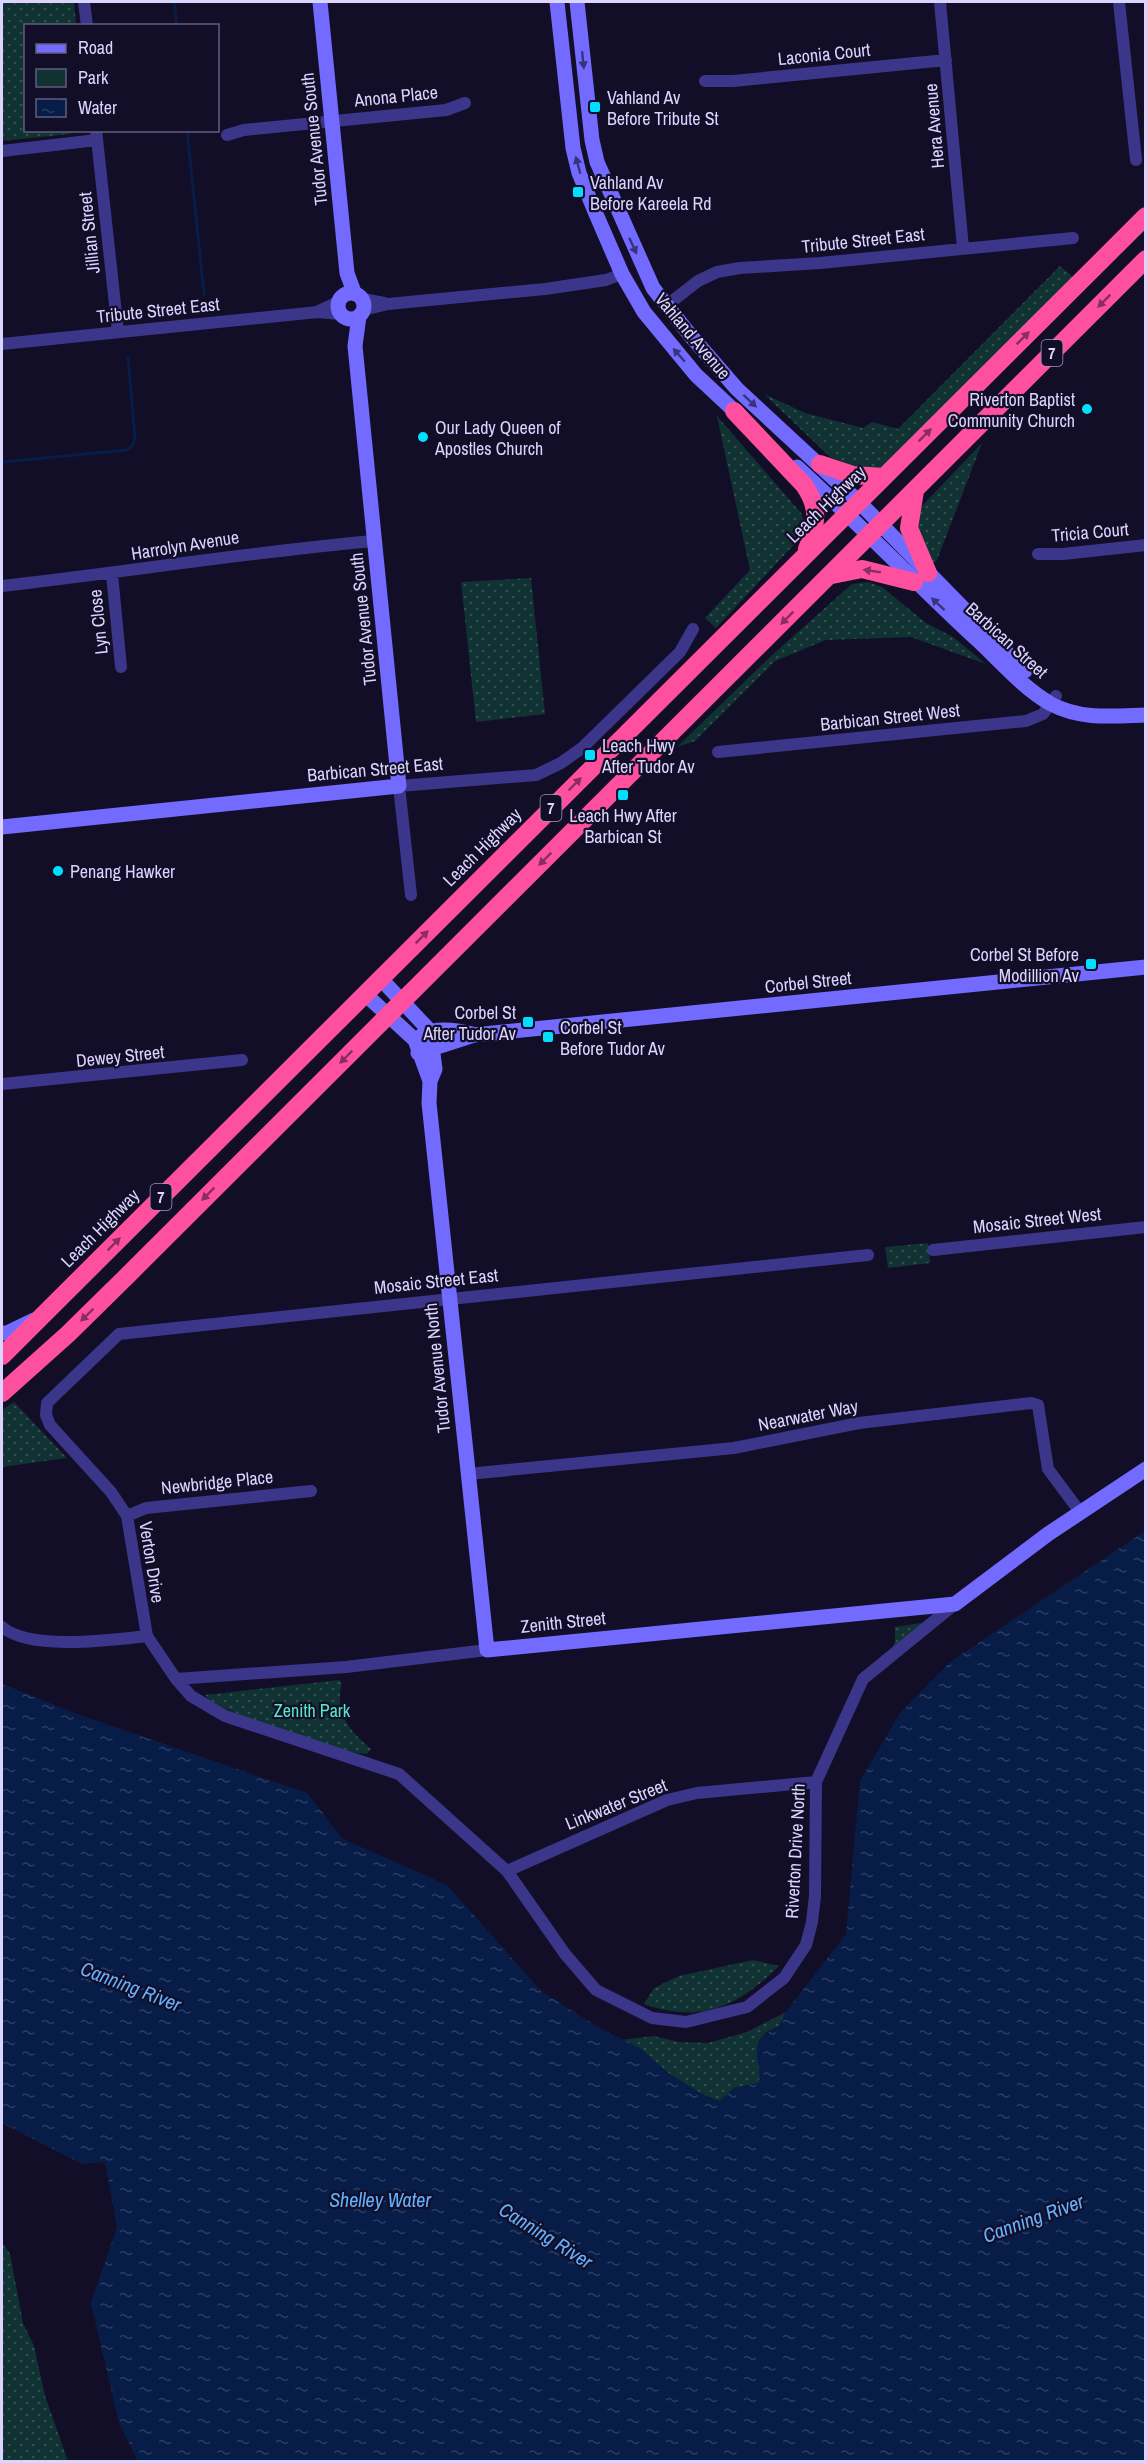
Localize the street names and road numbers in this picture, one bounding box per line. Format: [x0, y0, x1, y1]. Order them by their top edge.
street label: Laconia Court [777, 37, 871, 71]
street label: Tudor Avenue South [295, 72, 333, 206]
street label: Anona Place [352, 79, 439, 113]
street label: Hera Avenue [918, 83, 950, 169]
street label: Jillian Street [72, 191, 106, 275]
street label: Tribute Street East [800, 221, 926, 259]
street label: Vahland Avenue [649, 287, 737, 385]
street label: Tribute Street East [95, 291, 221, 329]
road number: 7 [1042, 340, 1062, 366]
street label: Leach Highway [781, 459, 872, 548]
street label: Tricia Court [1050, 516, 1130, 548]
street label: Harrolyn Avenue [129, 524, 241, 566]
street label: Tudor Avenue South [344, 552, 382, 686]
street label: Lyn Close [82, 588, 114, 656]
street label: Barbican Street [961, 596, 1053, 684]
street label: Barbican Street West [819, 697, 961, 737]
street label: Barbican Street East [306, 751, 444, 787]
road number: 7 [540, 795, 562, 821]
street label: Leach Highway [437, 802, 527, 892]
street label: Corbel Street [763, 965, 853, 999]
street label: Dewey Street [75, 1039, 165, 1073]
street label: Leach Highway [55, 1183, 145, 1273]
road number: 7 [150, 1184, 172, 1210]
street label: Mosaic Street West [972, 1201, 1102, 1239]
street label: Mosaic Street East [373, 1262, 499, 1300]
street label: Tudor Avenue North [418, 1302, 456, 1434]
street label: Nearwater Way [756, 1393, 861, 1437]
street label: Newbridge Place [160, 1464, 274, 1500]
street label: Verton Drive [133, 1520, 171, 1604]
street label: Zenith Street [519, 1605, 607, 1639]
street label: Linkwater Street [561, 1772, 671, 1836]
street label: Riverton Drive North [779, 1783, 811, 1919]

